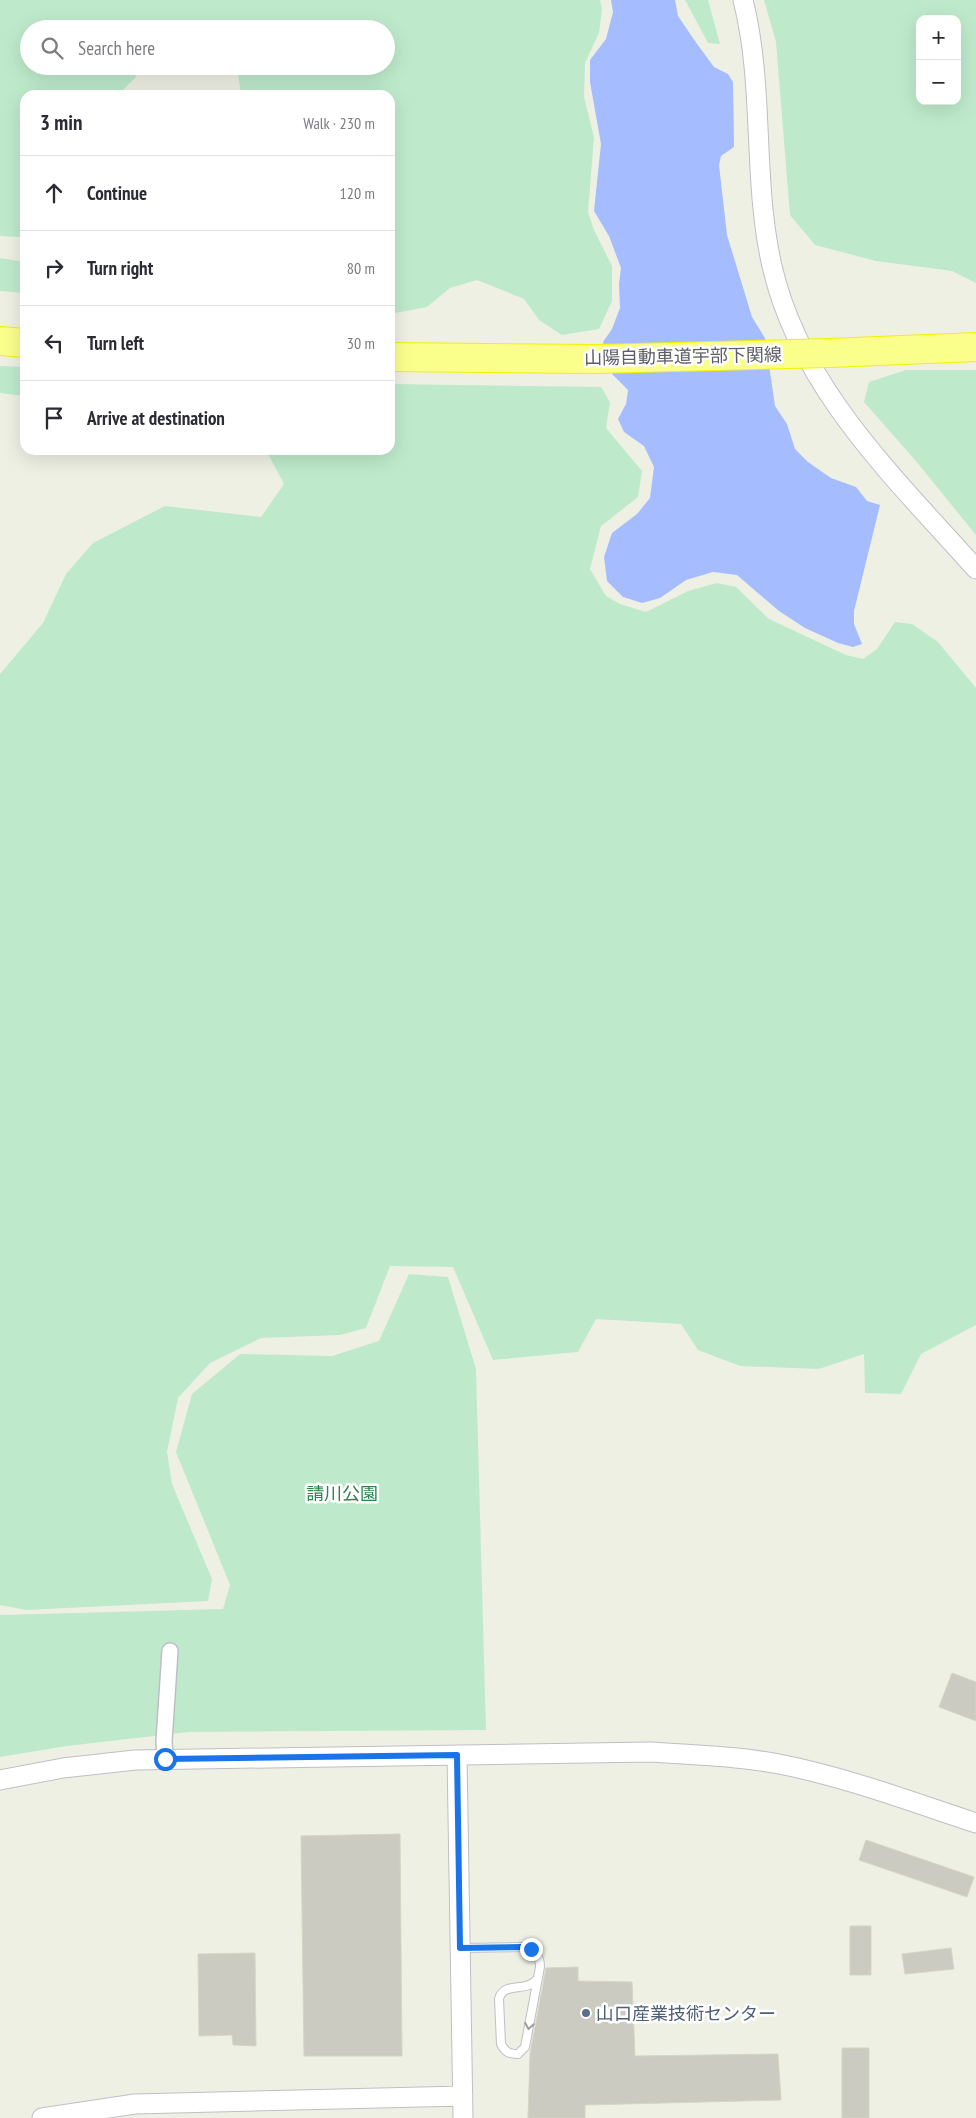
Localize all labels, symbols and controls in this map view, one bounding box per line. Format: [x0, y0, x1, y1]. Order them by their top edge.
map controls [916, 15, 961, 105]
button: + [916, 15, 961, 60]
search box [20, 20, 395, 75]
icon: search [38, 34, 66, 62]
text: Search here [78, 36, 155, 60]
button: − [916, 60, 961, 105]
text: 3 min [40, 109, 82, 136]
text: Walk · 230 m [303, 113, 375, 133]
icon: ahead [40, 179, 68, 207]
text: Continue [87, 181, 147, 205]
text: 120 m [340, 183, 375, 203]
icon: right [40, 254, 68, 282]
text: Turn right [87, 256, 153, 280]
text: 80 m [347, 258, 375, 278]
icon: left [40, 329, 68, 357]
text: Turn left [87, 331, 144, 355]
text: 30 m [347, 333, 375, 353]
street label: 山陽自動車道宇部下関線 [584, 343, 782, 369]
icon: arrive [40, 404, 68, 432]
text: Arrive at destination [87, 406, 225, 430]
park label: 請川公園 [306, 1482, 378, 1505]
route start [154, 1748, 177, 1771]
route end [520, 1938, 543, 1961]
place label: 山口産業技術センター [596, 2002, 776, 2025]
marker: 山口産業技術センター [580, 2007, 592, 2019]
one-way arrow [524, 2022, 534, 2030]

